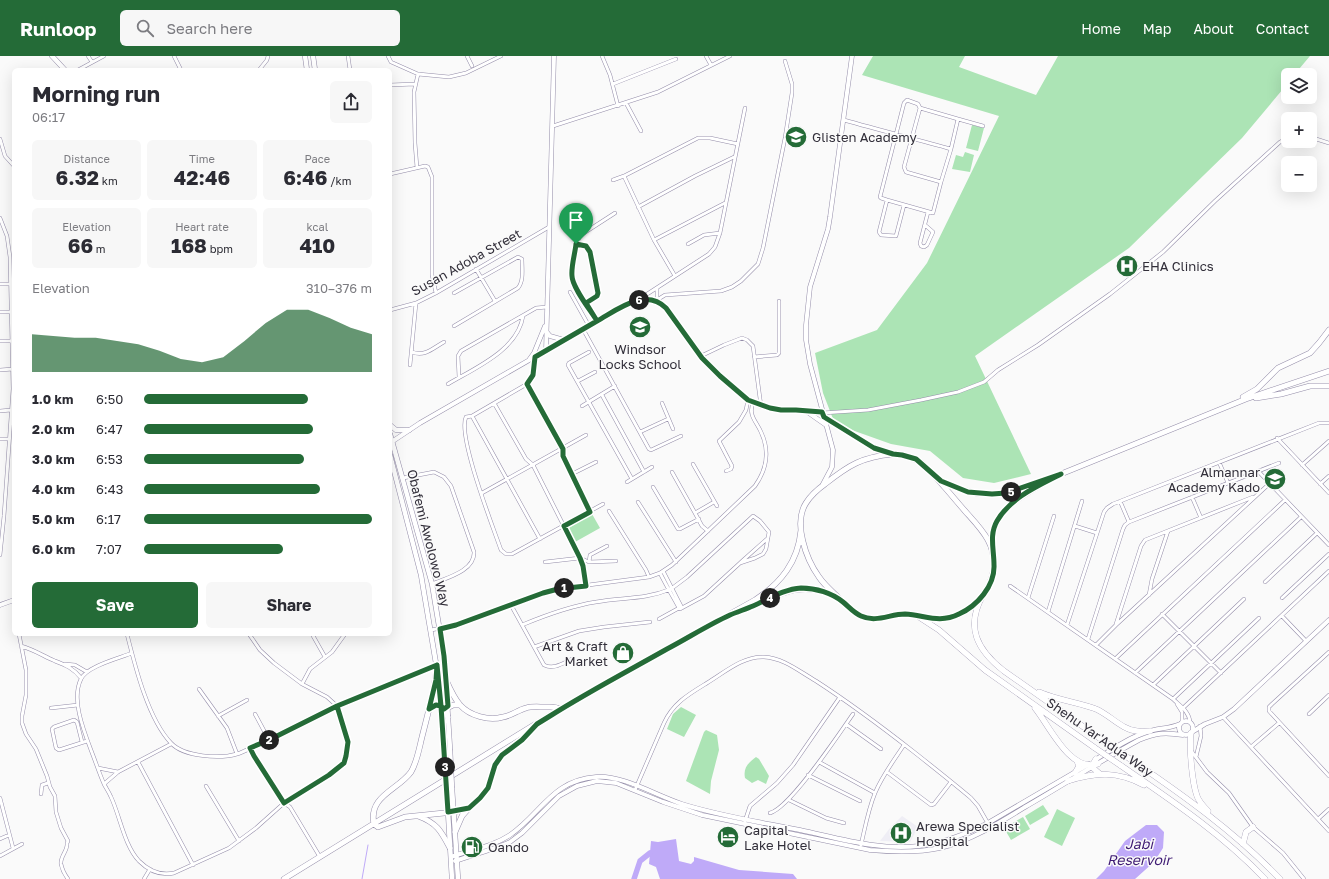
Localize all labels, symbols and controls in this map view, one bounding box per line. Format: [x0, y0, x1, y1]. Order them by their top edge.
search box [120, 10, 400, 46]
text: Runloop [20, 17, 96, 40]
icon: search [134, 17, 156, 39]
text: Search here [166, 19, 252, 37]
text: Home [1081, 20, 1121, 37]
text: Map [1143, 20, 1171, 37]
text: About [1193, 20, 1234, 37]
text: Contact [1256, 20, 1309, 37]
map controls [1281, 68, 1317, 192]
button: layers [1281, 68, 1317, 104]
text: Morning run [32, 80, 160, 107]
button: share [330, 81, 372, 123]
text: 06:17 [32, 109, 65, 125]
button: + [1281, 112, 1317, 148]
school or university icon: Glisten Academy [783, 124, 809, 150]
place label: Glisten Academy [812, 129, 917, 145]
text: Distance [64, 152, 110, 165]
text: Time [189, 152, 215, 165]
text: Pace [304, 152, 330, 165]
button: − [1281, 156, 1317, 192]
text: 6.32 [56, 165, 99, 189]
text: 42:46 [174, 165, 230, 189]
text: 6:46 [283, 165, 327, 189]
text: km [99, 174, 118, 187]
text: /km [327, 174, 351, 187]
pin [559, 203, 593, 244]
icon: arrive [565, 209, 587, 231]
text: Elevation [62, 220, 111, 233]
text: Heart rate [175, 220, 229, 233]
text: kcal [306, 220, 328, 233]
street label: Susan Adoba Street [408, 225, 524, 299]
text: 66 [68, 233, 93, 257]
text: 168 [171, 233, 207, 257]
text: 410 [299, 233, 335, 257]
text: m [93, 242, 106, 255]
text: bpm [207, 242, 233, 255]
hospital icon: EHA Clinics [1114, 253, 1140, 279]
place label: EHA Clinics [1142, 258, 1214, 274]
text: Elevation [32, 280, 90, 296]
text: 310–376 m [306, 280, 372, 296]
pin: 6 [629, 290, 649, 310]
text: 6 [636, 293, 643, 306]
school or university icon: Windsor Locks School [627, 314, 653, 340]
place label: Windsor Locks School [599, 341, 681, 372]
text: 1.0 km [32, 391, 73, 407]
text: 6:50 [96, 391, 123, 407]
text: 2.0 km [32, 421, 75, 437]
text: 6:47 [96, 421, 123, 437]
text: 3.0 km [32, 451, 75, 467]
text: 6:53 [96, 451, 123, 467]
place label: Almannar Academy Kado [1168, 464, 1260, 495]
school or university icon: Almannar Academy Kado [1262, 466, 1288, 492]
street label: Obafemi Awolowo Way [404, 468, 454, 609]
text: 4.0 km [32, 481, 75, 497]
text: 6:43 [96, 481, 123, 497]
pin: 5 [1001, 482, 1021, 502]
text: 5 [1008, 485, 1014, 498]
text: 5.0 km [32, 511, 75, 527]
text: 6:17 [96, 511, 121, 527]
text: 6.0 km [32, 541, 75, 557]
text: 7:07 [96, 541, 122, 557]
pin: 1 [554, 578, 574, 598]
text: 1 [561, 581, 567, 594]
button: Save [32, 582, 198, 628]
button: Share [206, 582, 372, 628]
pin: 4 [760, 588, 780, 608]
text: 4 [767, 591, 773, 604]
place label: Art & Craft Market [542, 638, 608, 669]
shop icon: Art & Craft Market [610, 640, 636, 666]
street label: Shehu Yar'Adua Way [1044, 694, 1157, 780]
pin: 2 [259, 730, 279, 750]
text: 2 [266, 733, 272, 746]
pin: 3 [435, 757, 455, 777]
text: 3 [442, 760, 448, 773]
place label: Arewa Specialist Hospital [916, 818, 1019, 849]
hospital icon: Arewa Specialist Hospital [888, 820, 914, 846]
place label: Capital Lake Hotel [744, 822, 811, 853]
hotel icon: Capital Lake Hotel [715, 824, 741, 850]
fuel station icon: Oando [459, 834, 485, 860]
water label: Jabi Reservoir [1107, 835, 1174, 868]
place label: Oando [488, 839, 529, 855]

